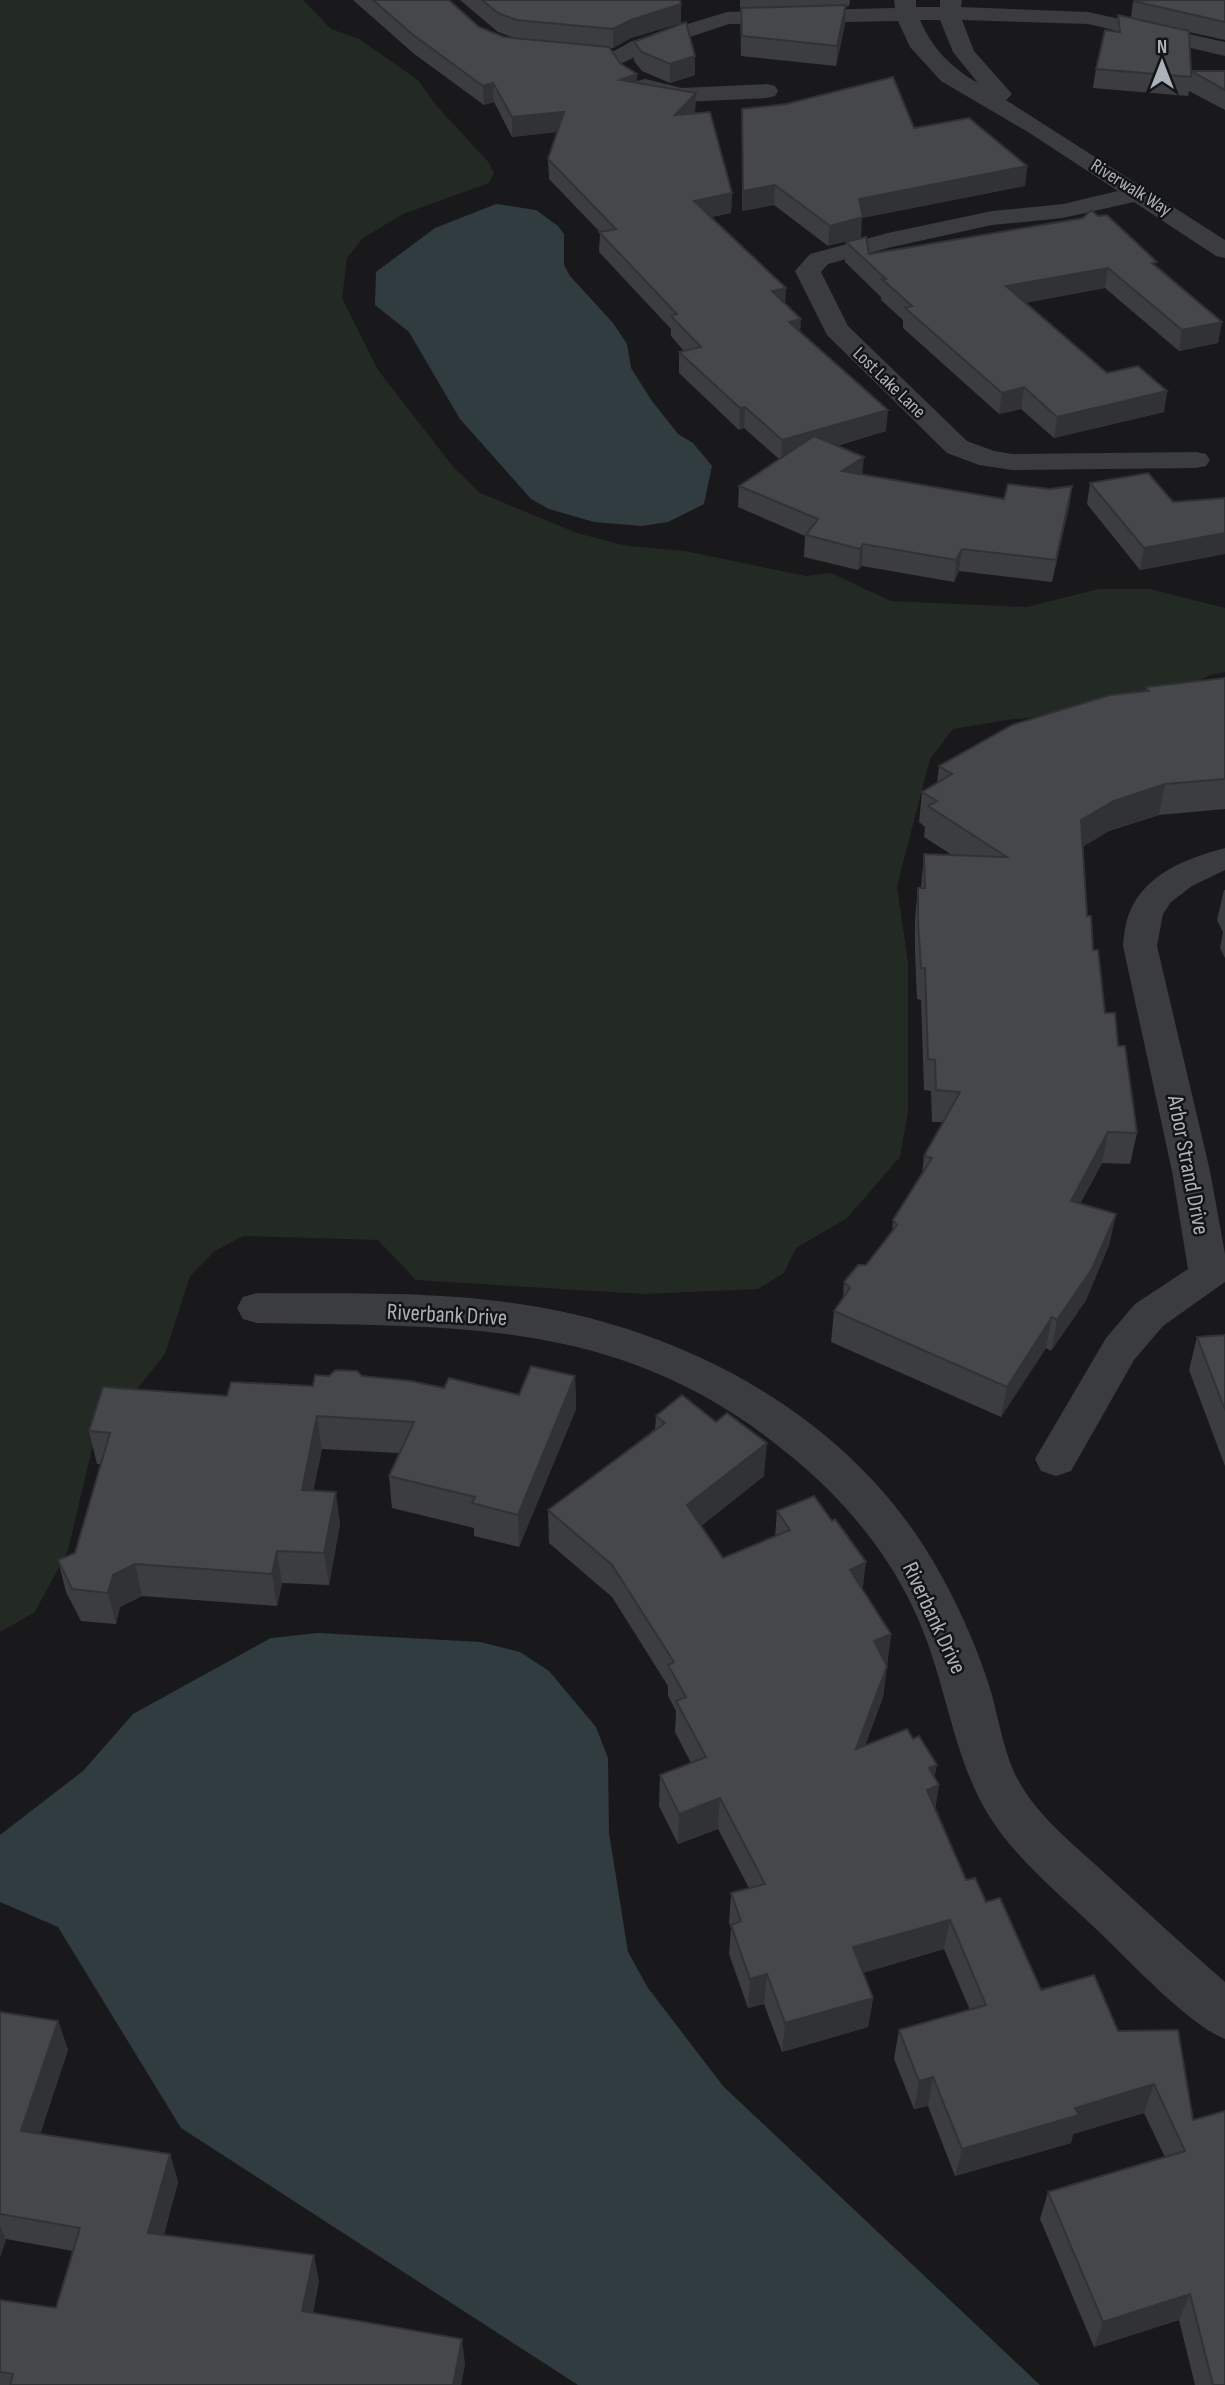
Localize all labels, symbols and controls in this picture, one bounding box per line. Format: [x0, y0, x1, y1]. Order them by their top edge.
north arrow [1127, 28, 1197, 98]
text: N [1157, 36, 1167, 59]
street label: Riverwalk Way [1086, 154, 1176, 222]
street label: Lost Lake Lane [848, 343, 930, 423]
street label: Arbor Strand Drive [1161, 1092, 1215, 1237]
street label: Riverbank Drive [386, 1298, 508, 1332]
street label: Riverbank Drive [896, 1558, 972, 1678]

